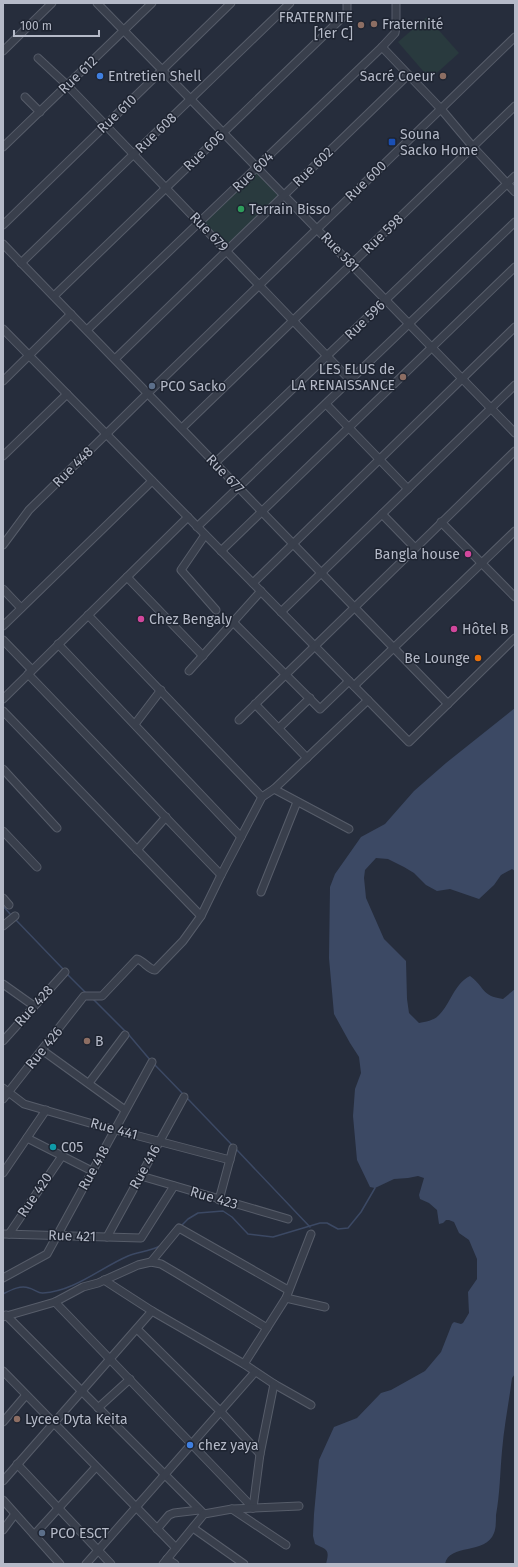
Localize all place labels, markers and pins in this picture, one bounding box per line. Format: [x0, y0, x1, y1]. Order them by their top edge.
place label: FRATERNITE [1er C] [279, 9, 353, 42]
place label: Fraternité [382, 16, 443, 33]
marker: Fraternité [369, 19, 379, 29]
marker: FRATERNITE [1er C] [356, 20, 366, 30]
place label: Entretien Shell [108, 68, 201, 85]
place label: Sacré Coeur [360, 68, 436, 85]
marker: Entretien Shell [95, 71, 105, 81]
marker: Sacré Coeur [438, 71, 448, 81]
place label: Souna Sacko Home [400, 126, 478, 159]
marker: Souna Sacko Home [387, 137, 397, 147]
place label: Terrain Bisso [249, 201, 330, 218]
marker: Terrain Bisso [236, 204, 246, 214]
place label: LES ELUS de LA RENAISSANCE [291, 361, 395, 394]
marker: LES ELUS de LA RENAISSANCE [398, 372, 408, 382]
place label: PCO Sacko [160, 378, 226, 395]
marker: PCO Sacko [147, 381, 157, 391]
place label: Bangla house [374, 546, 460, 563]
marker: Bangla house [463, 549, 473, 559]
place label: Chez Bengaly [149, 611, 232, 628]
marker: Chez Bengaly [136, 614, 146, 624]
place label: Hôtel B [462, 621, 509, 638]
marker: Hôtel B [449, 624, 459, 634]
place label: Be Lounge [404, 650, 470, 667]
marker: Be Lounge [473, 653, 483, 663]
place label: B [95, 1033, 104, 1050]
marker: B [82, 1036, 92, 1046]
place label: C05 [61, 1139, 83, 1156]
marker: C05 [48, 1142, 58, 1152]
place label: Lycee Dyta Keita [25, 1411, 128, 1428]
marker: Lycee Dyta Keita [12, 1414, 22, 1424]
place label: chez yaya [198, 1437, 259, 1454]
marker: chez yaya [185, 1440, 195, 1450]
place label: PCO ESCT [50, 1525, 110, 1542]
marker: PCO ESCT [37, 1528, 47, 1538]

